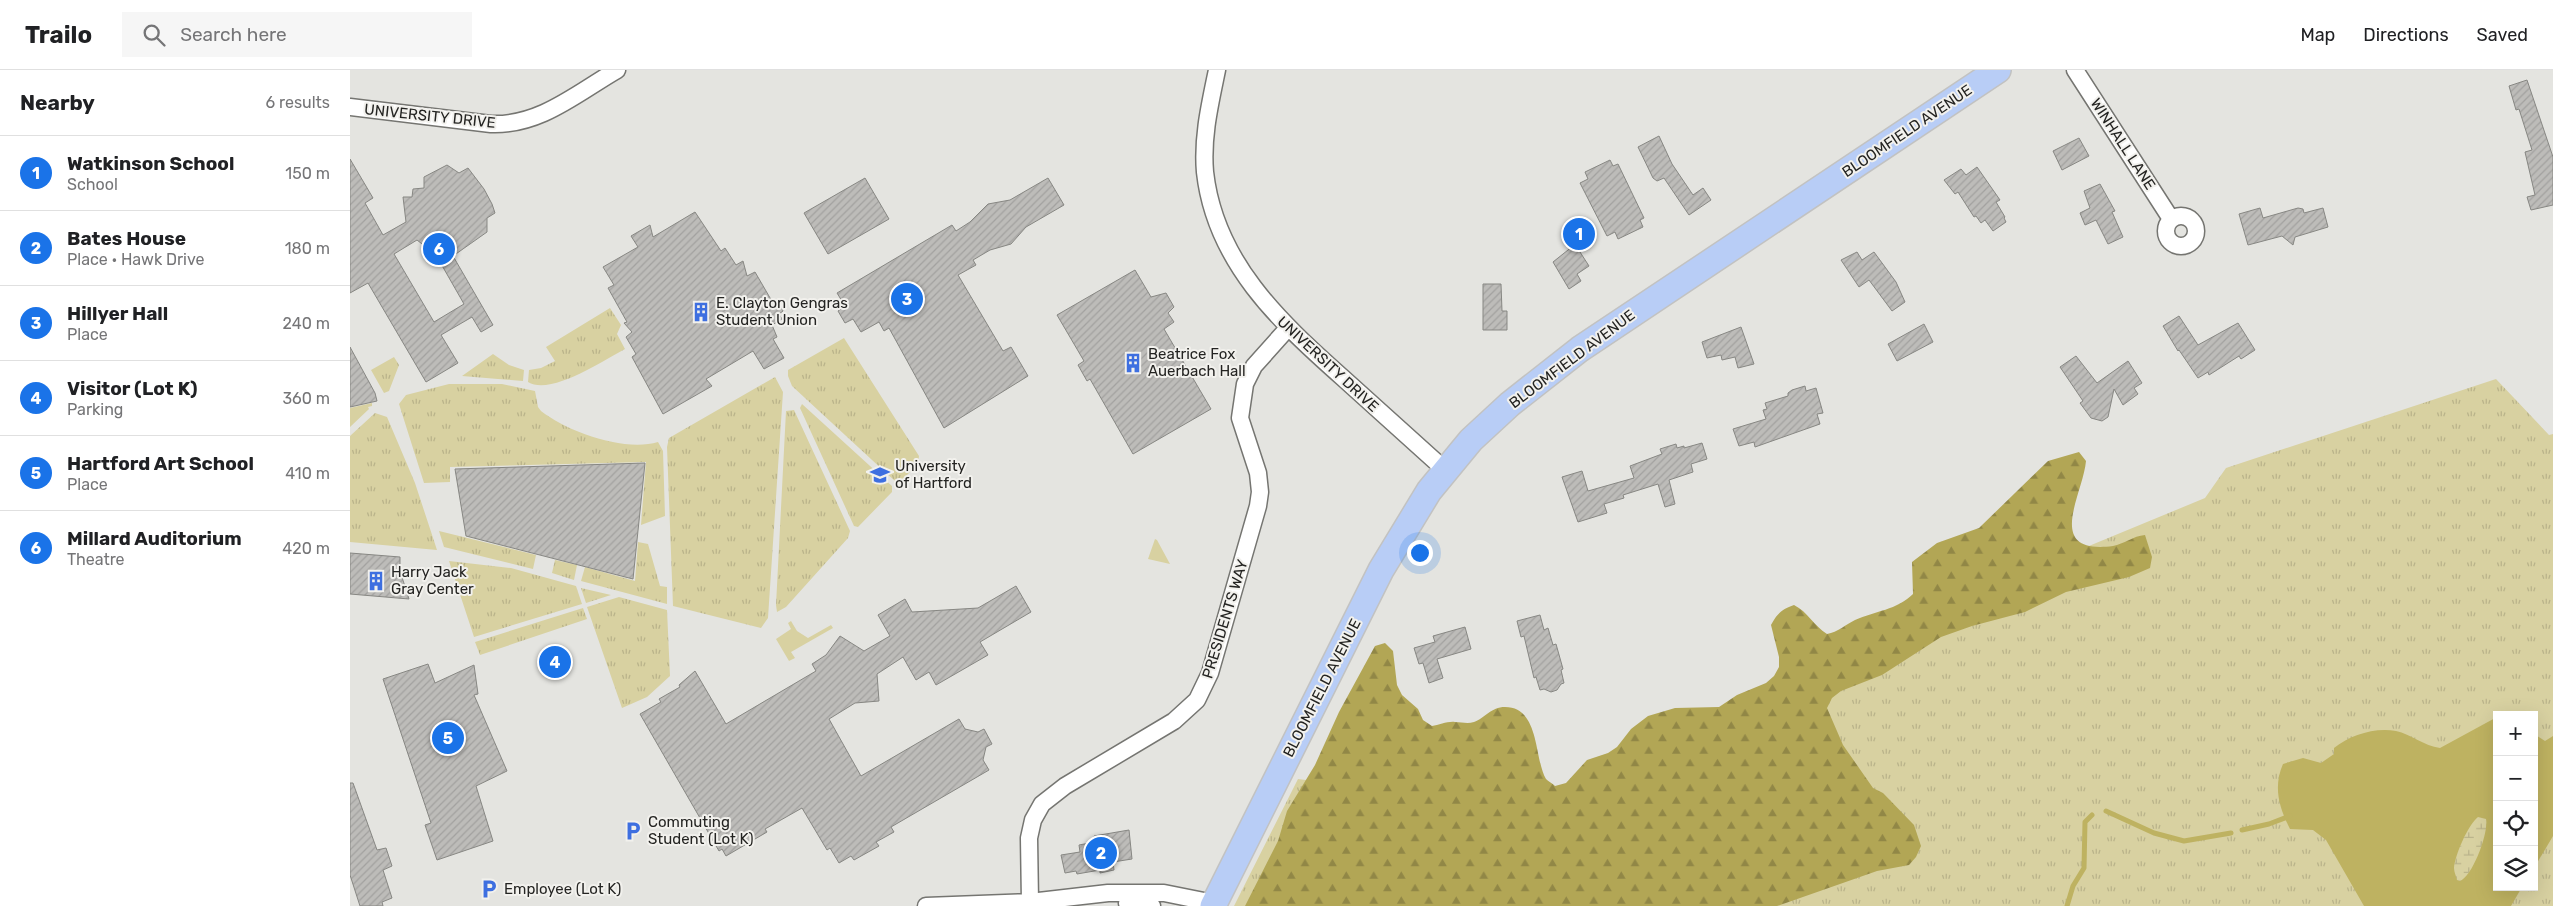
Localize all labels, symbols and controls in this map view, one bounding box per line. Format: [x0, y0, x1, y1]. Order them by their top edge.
search box [122, 12, 472, 57]
text: Trailo [25, 21, 92, 49]
icon: search [140, 21, 168, 49]
text: Search here [180, 23, 287, 46]
text: Map [2300, 24, 2335, 46]
text: Directions [2363, 24, 2449, 46]
text: Saved [2477, 24, 2528, 46]
street label: BLOOMFIELD AVENUE [1839, 81, 1975, 181]
text: Nearby [20, 90, 95, 115]
text: 6 results [265, 93, 330, 112]
street label: WINHALL LANE [2087, 95, 2159, 193]
street label: UNIVERSITY DRIVE [363, 100, 497, 132]
text: Watkinson School [67, 152, 234, 175]
text: 1 [32, 164, 40, 183]
text: 150 m [285, 164, 330, 183]
text: School [67, 175, 118, 194]
pin: 1 [1563, 215, 1595, 253]
text: Bates House [67, 227, 186, 250]
pin: 6 [423, 230, 455, 268]
text: 2 [31, 239, 41, 258]
text: 180 m [285, 239, 330, 258]
text: Place · Hawk Drive [67, 250, 204, 269]
pin: 3 [891, 280, 923, 318]
place label: E. Clayton Gengras Student Union [716, 294, 848, 329]
building icon: E. Clayton Gengras Student Union [690, 301, 712, 323]
text: Hillyer Hall [67, 302, 168, 325]
street label: BLOOMFIELD AVENUE [1506, 306, 1638, 412]
street label: UNIVERSITY DRIVE [1274, 312, 1382, 416]
text: 3 [31, 314, 41, 333]
text: 240 m [283, 314, 330, 333]
text: Place [67, 325, 108, 344]
place label: Beatrice Fox Auerbach Hall [1148, 345, 1246, 380]
building icon: Beatrice Fox Auerbach Hall [1122, 352, 1144, 374]
text: Visitor (Lot K) [67, 377, 198, 400]
text: 4 [31, 389, 41, 408]
text: 360 m [282, 389, 330, 408]
text: Parking [67, 400, 123, 419]
text: Hartford Art School [67, 452, 254, 475]
place label: University of Hartford [895, 457, 972, 492]
text: 5 [31, 464, 41, 483]
text: 410 m [285, 464, 330, 483]
school or university icon: University of Hartford [869, 464, 891, 486]
text: Place [67, 475, 108, 494]
text: Millard Auditorium [67, 527, 242, 550]
text: 6 [31, 539, 41, 558]
text: 420 m [282, 539, 330, 558]
your location [1407, 540, 1433, 566]
text: Theatre [67, 550, 125, 569]
street label: PRESIDENTS WAY [1198, 557, 1252, 681]
place label: Harry Jack Gray Center [391, 563, 474, 598]
building icon: Harry Jack Gray Center [365, 570, 387, 592]
street label: BLOOMFIELD AVENUE [1279, 616, 1365, 760]
pin: 4 [539, 643, 571, 681]
map controls [2493, 711, 2538, 891]
button: + [2493, 711, 2538, 756]
pin: 5 [432, 719, 464, 757]
button: − [2493, 756, 2538, 801]
button: locate [2493, 801, 2538, 846]
place label: Commuting Student (Lot K) [648, 813, 754, 848]
parking icon: Commuting Student (Lot K) [622, 820, 644, 842]
pin: 2 [1085, 834, 1117, 872]
button: layers [2493, 846, 2538, 891]
parking icon: Employee (Lot K) [478, 878, 500, 900]
place label: Employee (Lot K) [504, 880, 621, 898]

